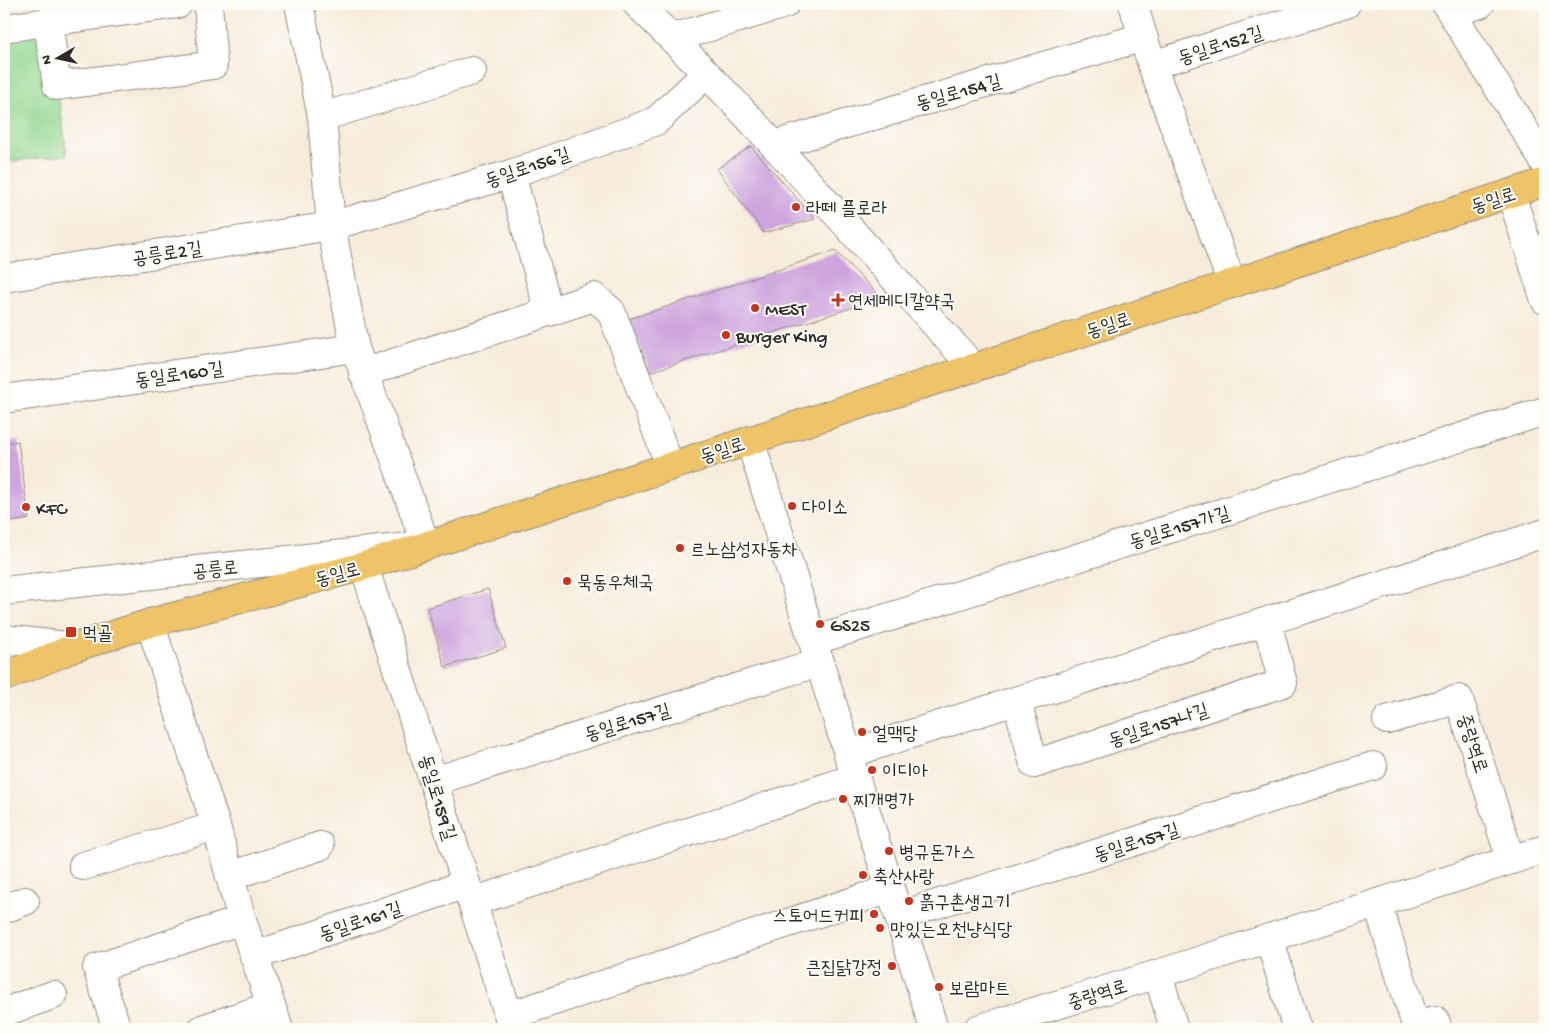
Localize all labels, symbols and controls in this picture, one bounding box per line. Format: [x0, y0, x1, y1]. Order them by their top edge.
street label: 동일로152길 [1176, 23, 1267, 72]
north arrow [32, 32, 82, 82]
text: N [39, 54, 57, 65]
street label: 동일로154길 [914, 71, 1004, 118]
street label: 동일로156길 [483, 144, 574, 195]
street label: 동일로 [1469, 184, 1519, 220]
place label: 라떼 플로라 [806, 199, 888, 222]
marker: 라떼 플로라 [790, 201, 802, 213]
street label: 공릉로2길 [131, 239, 204, 272]
place label: 연세메디칼약국 [848, 292, 955, 315]
marker: 연세메디칼약국 [832, 294, 844, 306]
place label: MEST [765, 300, 807, 323]
marker: MEST [749, 302, 761, 314]
street label: 동일로 [1084, 309, 1134, 345]
place label: Burger King [735, 327, 828, 350]
marker: Burger King [720, 329, 732, 341]
street label: 동일로160길 [134, 359, 225, 394]
street label: 동일로 [698, 434, 748, 470]
place label: 다이소 [802, 498, 848, 521]
place label: KFC [36, 499, 68, 522]
marker: 다이소 [786, 500, 798, 512]
marker: KFC [20, 501, 32, 513]
street label: 동일로157가길 [1127, 503, 1233, 556]
place label: 르노삼성자동차 [690, 540, 797, 563]
marker: 르노삼성자동차 [674, 542, 686, 554]
street label: 공릉로 [191, 558, 239, 585]
street label: 동일로 [313, 559, 363, 593]
place label: 묵동우체국 [577, 573, 653, 596]
marker: 묵동우체국 [561, 575, 573, 587]
place label: GS25 [830, 616, 870, 639]
marker: GS25 [814, 618, 826, 630]
place label: 먹골 [82, 624, 113, 647]
marker: 먹골 [64, 625, 78, 639]
street label: 동일로157길 [582, 700, 674, 748]
street label: 동일로157나길 [1106, 700, 1212, 754]
street label: 중랑역로 [1450, 711, 1491, 777]
place label: 얼맥당 [872, 724, 918, 747]
marker: 얼맥당 [856, 726, 868, 738]
street label: 동일로159길 [412, 752, 460, 844]
place label: 이디아 [882, 762, 929, 785]
marker: 이디아 [866, 764, 878, 776]
place label: 찌개명가 [853, 791, 915, 814]
marker: 찌개명가 [837, 793, 849, 805]
street label: 동일로157길 [1091, 820, 1183, 869]
place label: 병규돈가스 [899, 843, 975, 866]
marker: 병규돈가스 [883, 845, 895, 857]
place label: 축산사랑 [873, 867, 935, 890]
marker: 축산사랑 [857, 869, 869, 881]
place label: 흙구촌생고기 [919, 892, 1011, 916]
marker: 흙구촌생고기 [903, 895, 915, 907]
street label: 동일로161길 [317, 898, 406, 948]
place label: 스토어드커피 [772, 906, 864, 929]
marker: 스토어드커피 [868, 908, 880, 920]
place label: 맛있는오천냥식당 [890, 920, 1012, 943]
marker: 맛있는오천냥식당 [874, 922, 886, 934]
place label: 큰집닭강정 [806, 958, 882, 981]
marker: 큰집닭강정 [886, 960, 898, 972]
street label: 중랑역로 [1065, 976, 1131, 1016]
place label: 보람마트 [949, 979, 1010, 1002]
marker: 보람마트 [933, 981, 945, 993]

